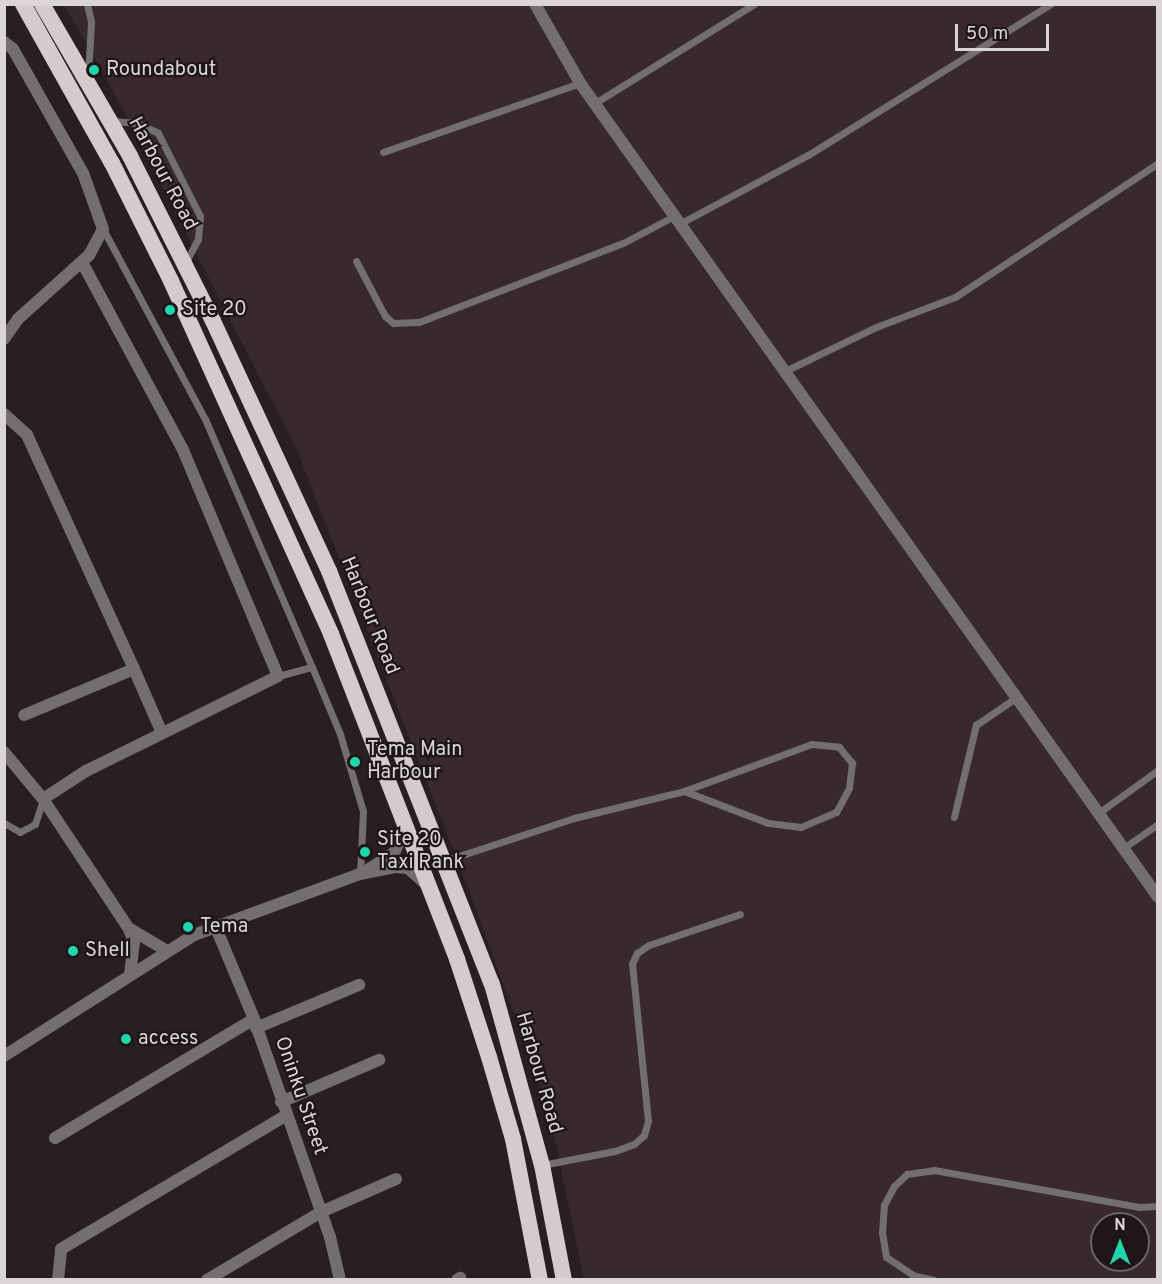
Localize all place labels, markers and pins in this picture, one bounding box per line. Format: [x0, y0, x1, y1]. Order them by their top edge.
place label: Roundabout [106, 58, 216, 82]
marker: Roundabout [87, 63, 101, 77]
place label: Site 20 [182, 298, 247, 322]
marker: Site 20 [163, 303, 177, 317]
place label: Tema Main Harbour [367, 738, 462, 785]
marker: Tema Main Harbour [348, 755, 362, 769]
place label: Site 20 Taxi Rank [377, 828, 464, 875]
marker: Site 20 Taxi Rank [358, 845, 372, 859]
place label: Tema [200, 915, 248, 939]
marker: Tema [181, 920, 195, 934]
place label: Shell [85, 939, 130, 963]
marker: Shell [66, 944, 80, 958]
place label: access [138, 1027, 198, 1051]
marker: access [119, 1032, 133, 1046]

